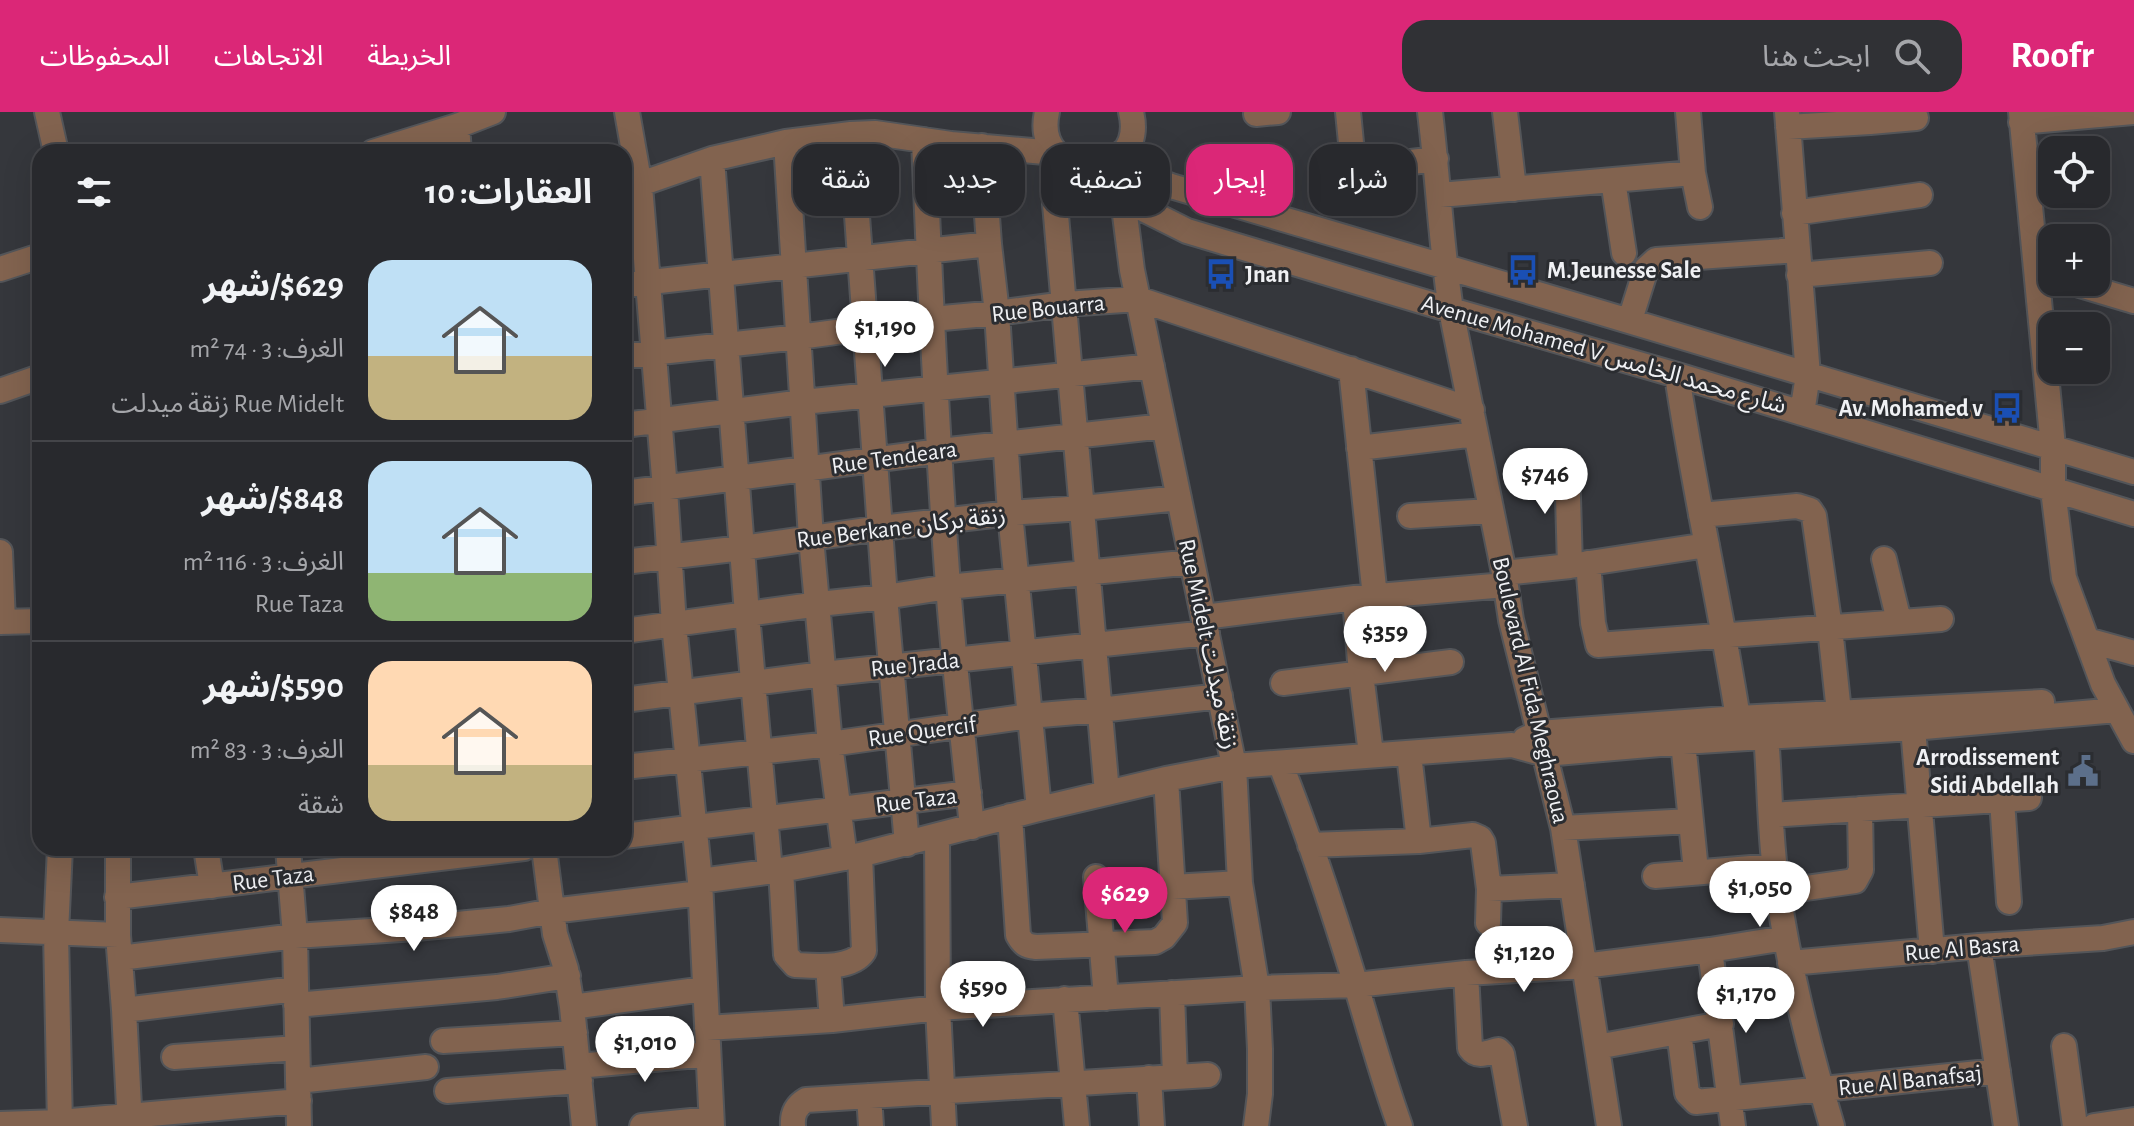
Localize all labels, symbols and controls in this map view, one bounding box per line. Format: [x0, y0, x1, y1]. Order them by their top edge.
search box [1402, 20, 1962, 92]
icon: search [1890, 34, 1934, 78]
text: Roofr [2010, 37, 2094, 75]
text: ابحث هنا [1762, 42, 1870, 72]
text: المحفوظات [40, 43, 170, 71]
text: الاتجاهات [214, 43, 323, 71]
text: الخريطة [367, 43, 451, 71]
map controls [2038, 136, 2110, 384]
button: locate [2038, 136, 2110, 208]
chip: شقة [793, 144, 899, 216]
chip: جديد [915, 144, 1025, 216]
chip: تصفية [1041, 144, 1170, 216]
chip: إيجار [1186, 144, 1293, 216]
chip: شراء [1309, 144, 1416, 216]
icon: filters [72, 170, 116, 214]
text: العقارات: 10 [425, 176, 592, 210]
button: + [2038, 224, 2110, 296]
bus stop icon: M.Jeunesse Sale [1506, 253, 1540, 287]
bus stop icon: Jnan [1204, 257, 1238, 291]
place label: M.Jeunesse Sale [1547, 259, 1701, 283]
place label: Jnan [1245, 263, 1290, 287]
text: $629/شهر [203, 269, 344, 303]
street label: Rue Bouarra [990, 291, 1106, 327]
street label: Avenue Mohamed V شارع محمد الخامس [1418, 291, 1789, 422]
icon: home [432, 292, 528, 388]
pin: $1,190 [820, 301, 950, 369]
button: − [2038, 312, 2110, 384]
text: $1,190 [854, 314, 916, 340]
text: الغرف: 3 · 74 m² [189, 336, 344, 362]
text: Rue Midelt زنقة ميدلت [111, 391, 344, 417]
bus stop icon: Av. Mohamed v [1990, 391, 2024, 425]
place label: Av. Mohamed v [1839, 397, 1983, 421]
street label: Rue Tendeara [830, 437, 959, 479]
pin: $746 [1498, 448, 1592, 516]
text: $746 [1521, 461, 1569, 487]
text: $848/شهر [201, 482, 344, 516]
icon: home [432, 493, 528, 589]
street label: Rue Berkane زنقة بركان [795, 503, 1007, 554]
street label: Rue Midelt زنقة ميدلت [1173, 537, 1242, 752]
text: الغرف: 3 · 116 m² [183, 549, 344, 575]
street label: Boulevard Al Fida Meghraoua [1488, 555, 1572, 826]
text: Rue Taza [255, 591, 344, 617]
pin: $359 [1338, 606, 1432, 674]
text: $359 [1362, 619, 1408, 645]
street label: Rue Jrada [869, 648, 961, 682]
text: $590/شهر [203, 670, 344, 704]
icon: home [432, 693, 528, 789]
street label: Rue Quercif [867, 712, 979, 751]
text: الغرف: 3 · 83 m² [190, 737, 344, 763]
place label: Arrodissement Sidi Abdellah [1916, 746, 2059, 798]
public building icon: Arrodissement Sidi Abdellah [2066, 754, 2100, 788]
street label: Rue Taza [874, 784, 958, 818]
text: شقة [298, 792, 344, 818]
pin: $1,050 [1695, 861, 1825, 929]
street label: Rue Taza [231, 862, 315, 896]
pin: $629 [1078, 867, 1172, 935]
text: $1,050 [1727, 874, 1793, 900]
text: $629 [1100, 880, 1150, 906]
pin: $848 [367, 885, 461, 953]
text: $848 [389, 898, 439, 924]
pin: $1,120 [1459, 926, 1589, 994]
street label: Rue Al Basra [1904, 932, 2021, 966]
text: $1,120 [1493, 939, 1555, 965]
pin: $590 [936, 961, 1030, 1029]
pin: $1,170 [1681, 967, 1811, 1035]
text: $590 [958, 974, 1008, 1000]
text: $1,170 [1715, 980, 1777, 1006]
pin: $1,010 [580, 1016, 710, 1084]
text: $1,010 [613, 1029, 677, 1055]
street label: Rue Al Banafsaj [1837, 1062, 1983, 1100]

